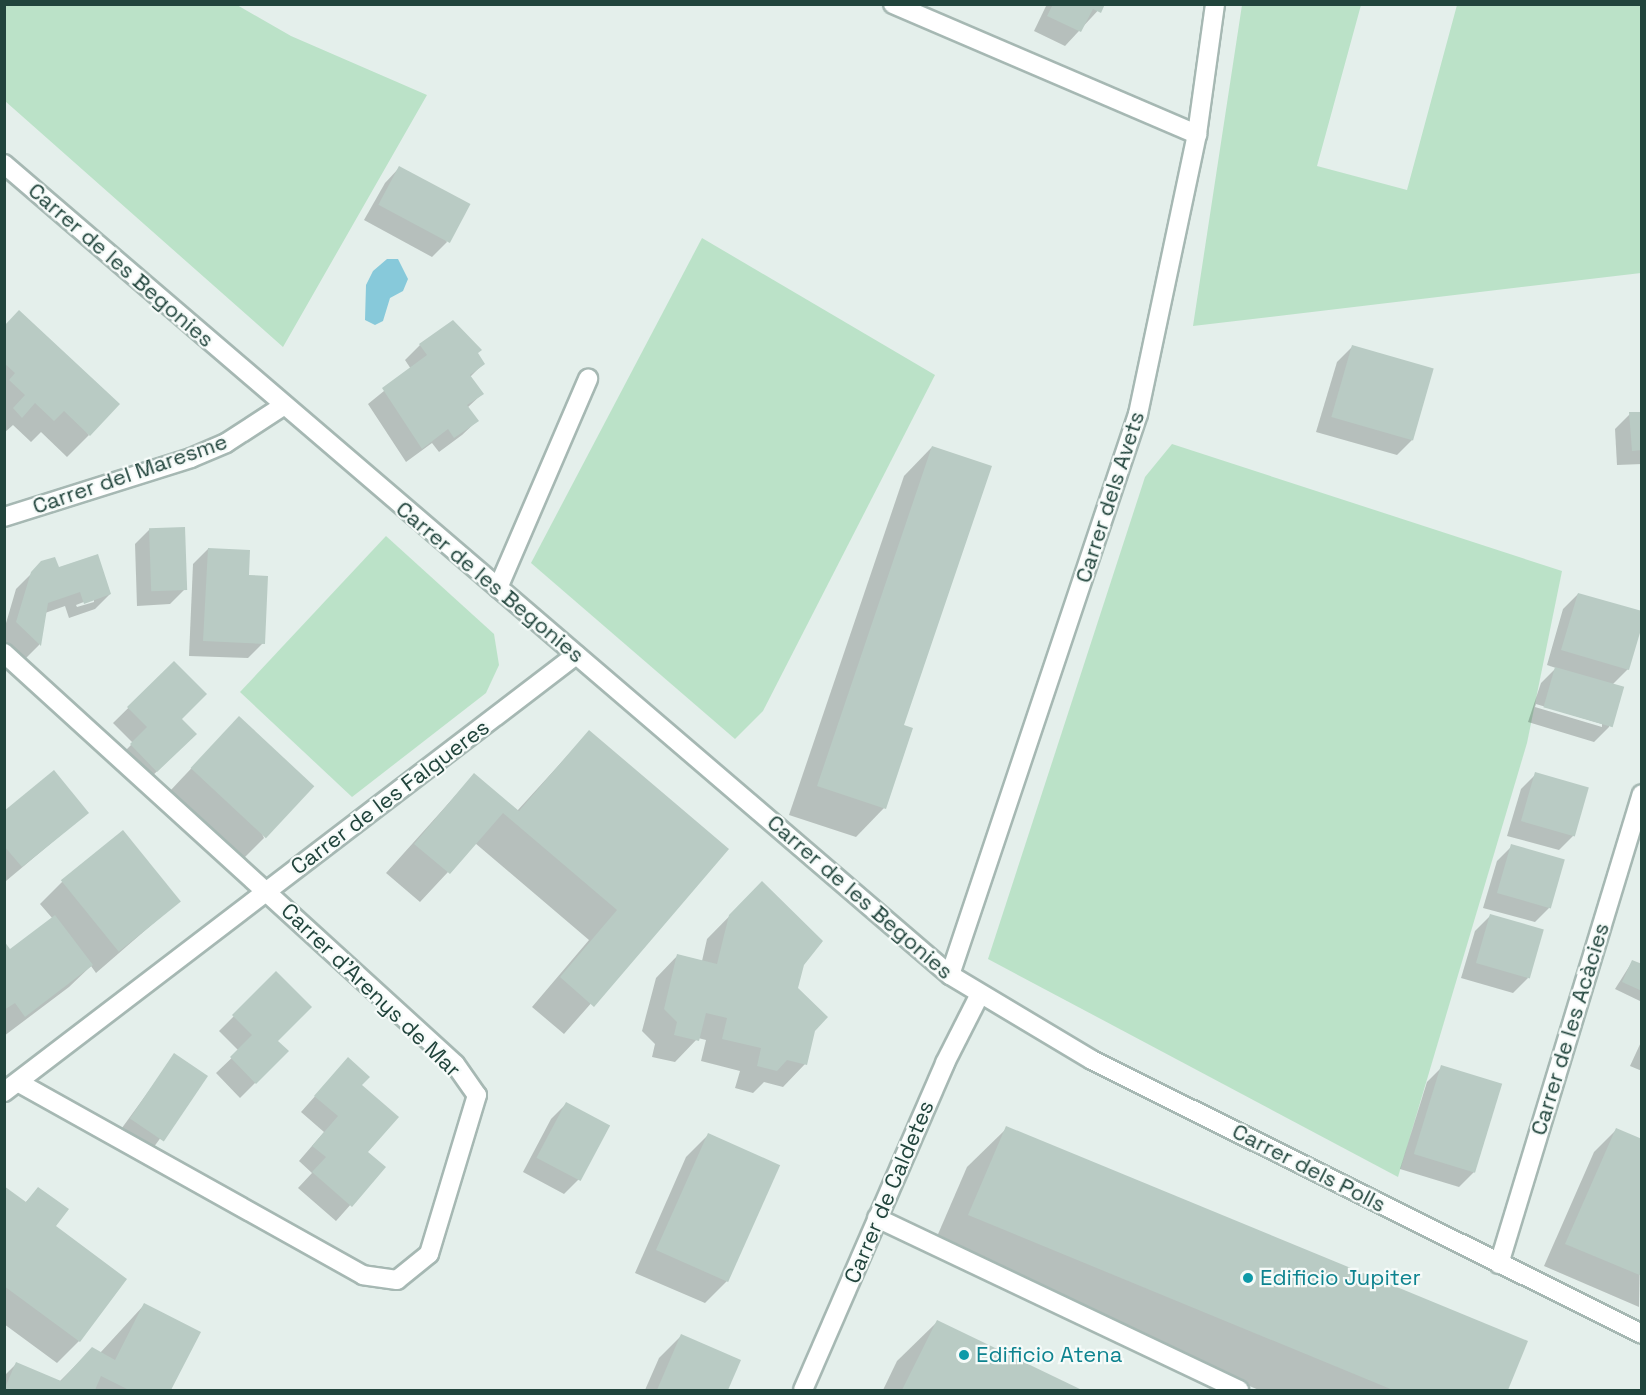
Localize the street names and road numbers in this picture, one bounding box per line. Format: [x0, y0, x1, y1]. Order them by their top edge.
street label: Carrer de les Begonies [23, 177, 219, 353]
street label: Carrer dels Avets [1070, 408, 1150, 586]
street label: Carrer del Maresme [29, 428, 231, 520]
street label: Carrer de les Begonies [391, 496, 589, 668]
street label: Carrer de les Falgueres [286, 714, 494, 880]
street label: Carrer de les Begonies [762, 809, 958, 985]
street label: Carrer d'Arenys de Mar [276, 897, 466, 1083]
street label: Carrer de les Acàcies [1525, 919, 1615, 1139]
street label: Carrer de Caldetes [839, 1097, 939, 1287]
street label: Carrer dels Polls [1228, 1118, 1390, 1218]

